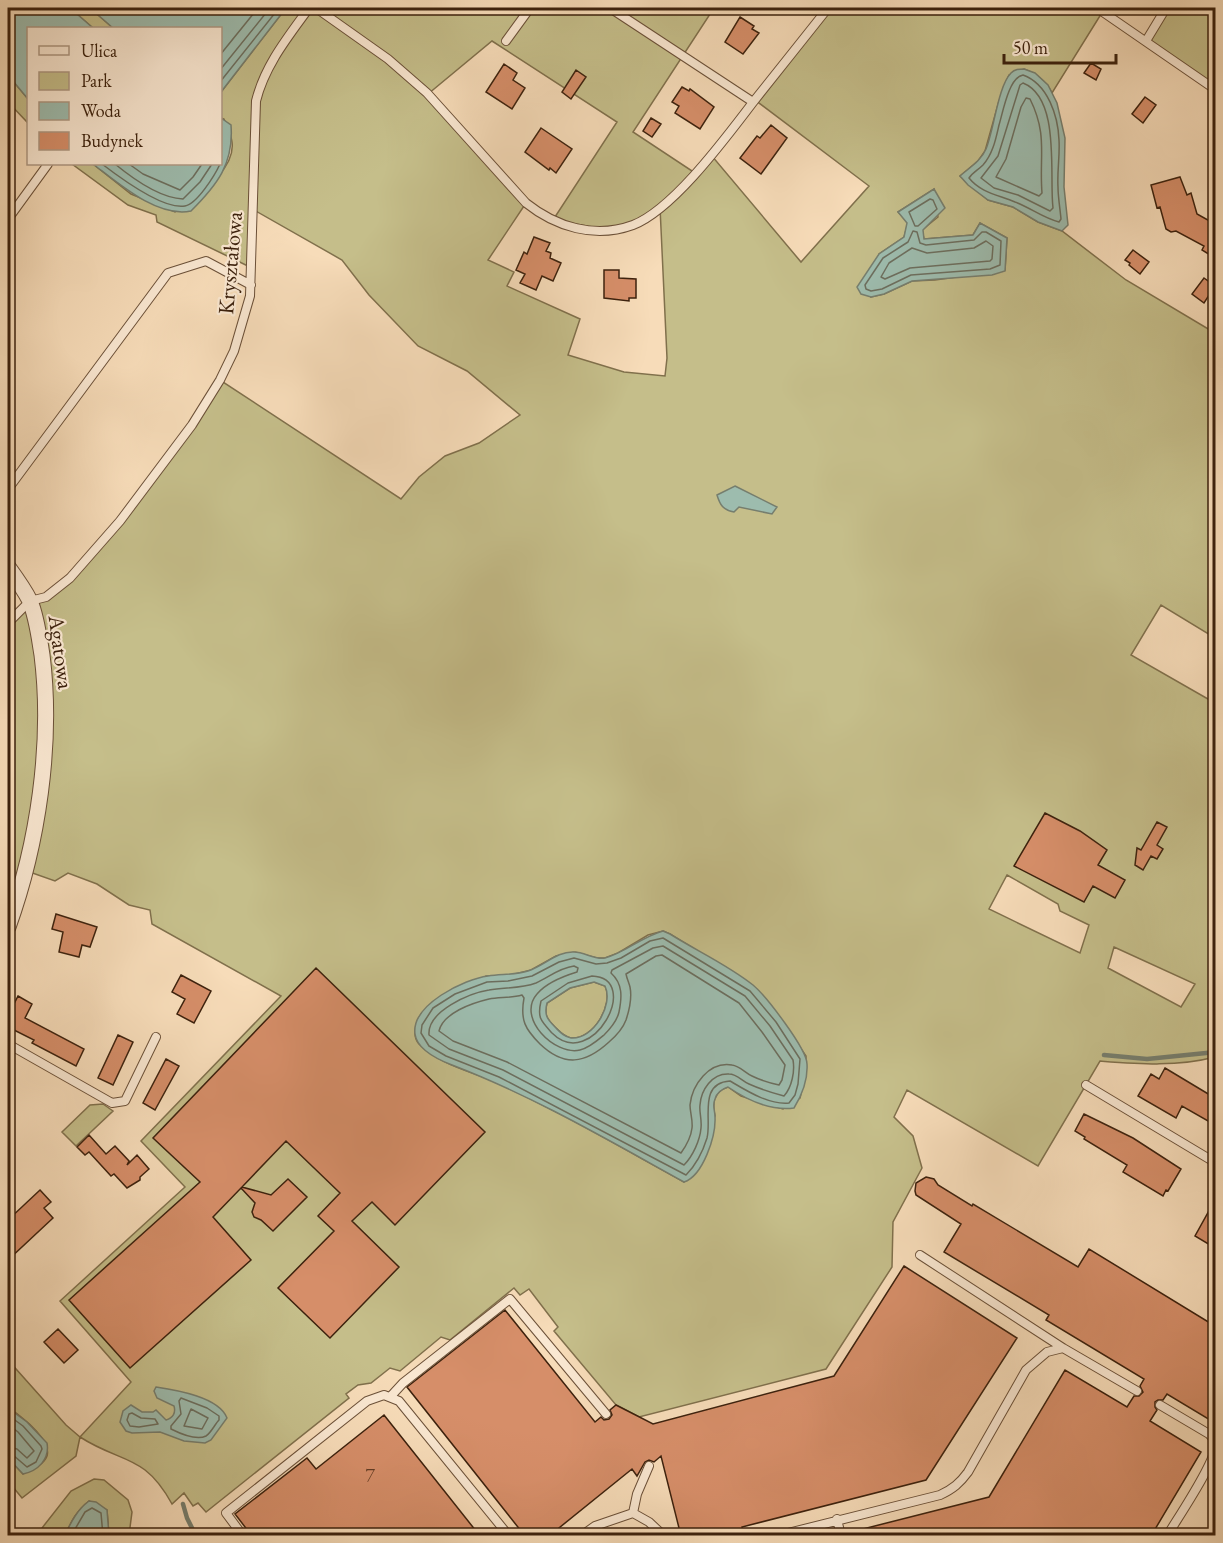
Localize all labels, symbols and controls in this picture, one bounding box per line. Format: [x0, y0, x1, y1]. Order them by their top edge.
legend [27, 27, 222, 165]
scale bar [1004, 27, 1116, 65]
text: 50 m [1013, 36, 1048, 59]
text: Ulica [81, 39, 118, 62]
text: Park [81, 69, 112, 92]
text: Woda [81, 99, 122, 122]
text: Budynek [81, 129, 144, 152]
street label: Kryształowa [211, 210, 249, 316]
street label: Agatowa [41, 612, 81, 691]
house number: 7 [365, 1462, 375, 1488]

